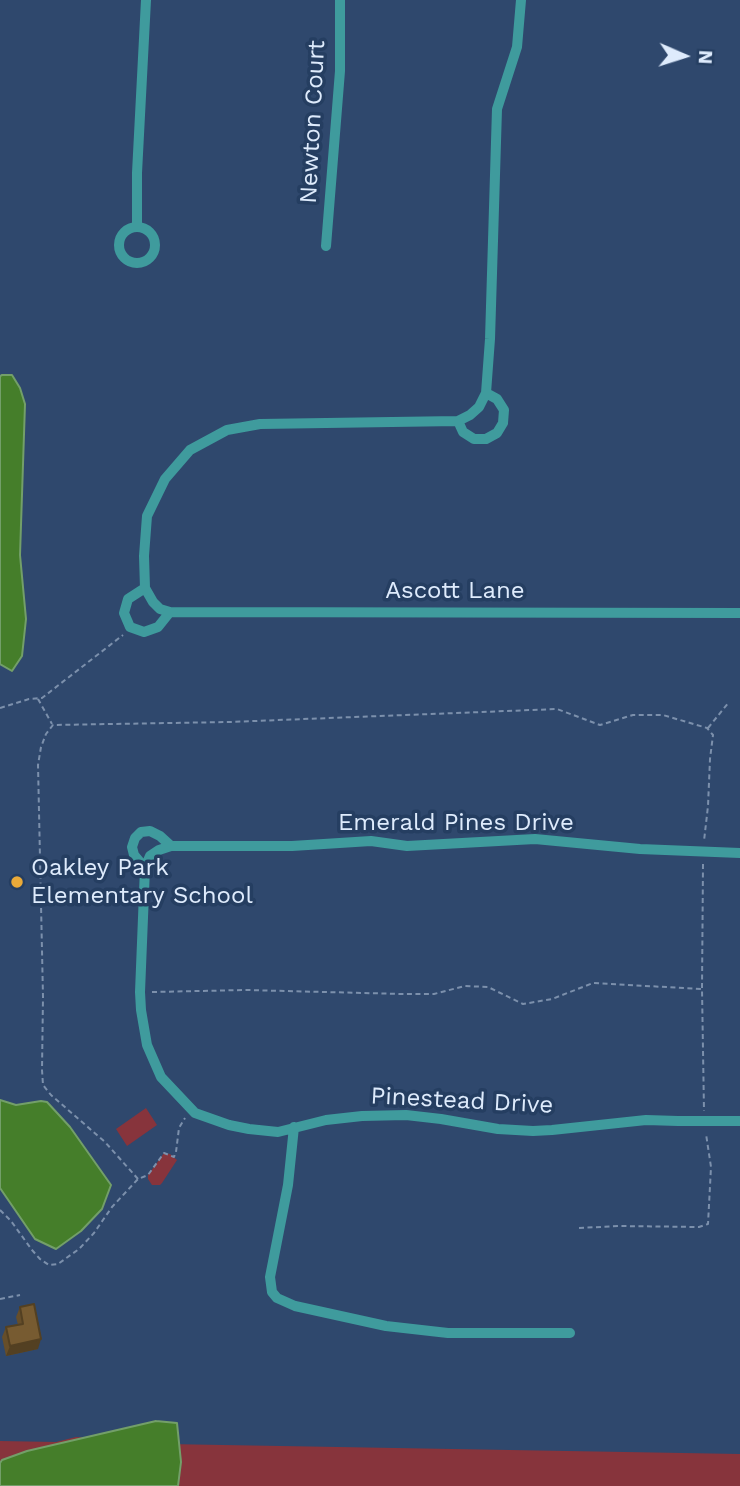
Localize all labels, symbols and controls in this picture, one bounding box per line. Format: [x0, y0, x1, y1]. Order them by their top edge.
north arrow [649, 21, 719, 91]
street label: Newton Court [294, 40, 332, 204]
text: N [694, 49, 717, 65]
street label: Ascott Lane [385, 577, 525, 605]
street label: Emerald Pines Drive [338, 809, 574, 837]
place label: Oakley Park Elementary School [31, 854, 253, 910]
marker: Oakley Park Elementary School [9, 874, 25, 890]
street label: Pinestead Drive [370, 1082, 554, 1120]

